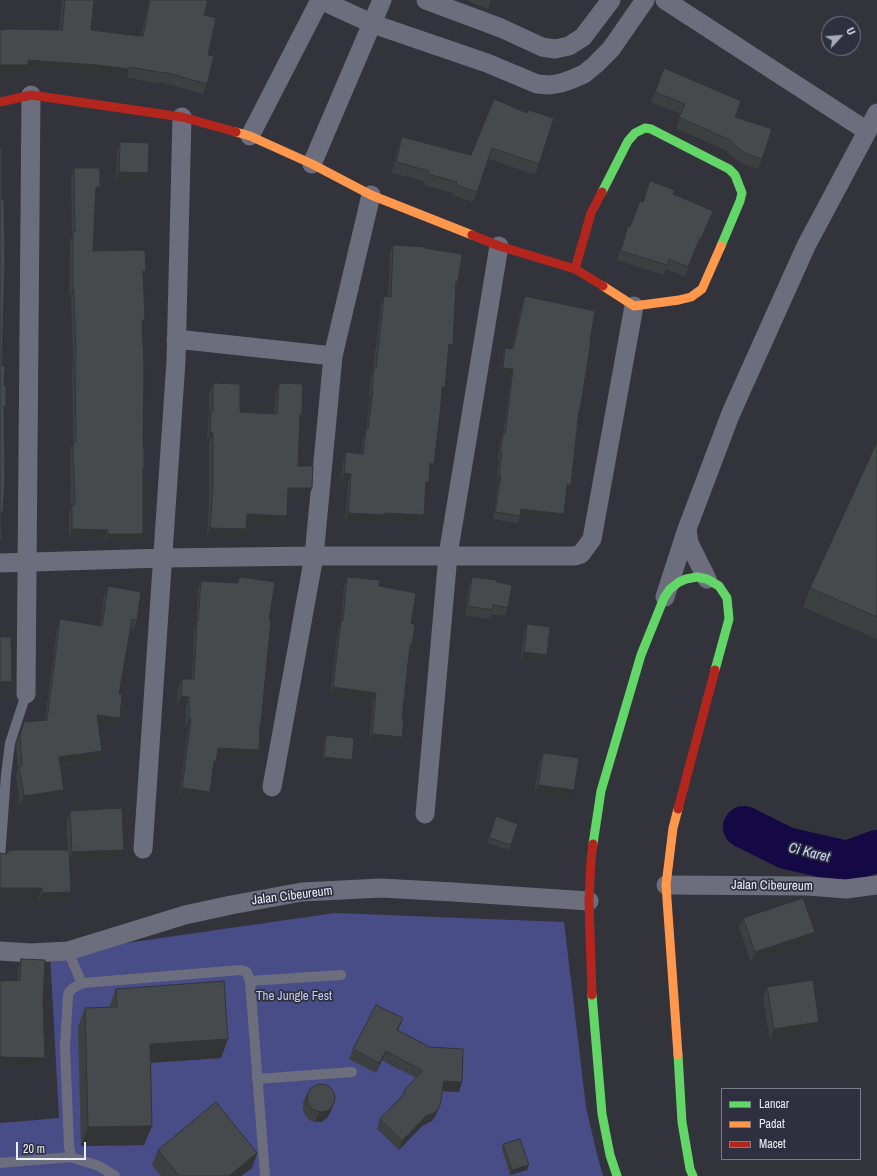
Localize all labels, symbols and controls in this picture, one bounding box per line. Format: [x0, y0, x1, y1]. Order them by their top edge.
north arrow [821, 16, 861, 56]
text: U [843, 25, 859, 37]
water label: Ci Karet [787, 840, 831, 866]
street label: Jalan Cibeureum [731, 877, 813, 895]
street label: Jalan Cibeureum [251, 883, 333, 909]
park label: The Jungle Fest [256, 989, 332, 1005]
legend [721, 1088, 861, 1160]
text: Lancar [759, 1096, 789, 1112]
text: Padat [759, 1116, 785, 1132]
scale bar [18, 1134, 88, 1160]
text: Macet [759, 1136, 786, 1152]
text: 20 m [23, 1141, 45, 1157]

